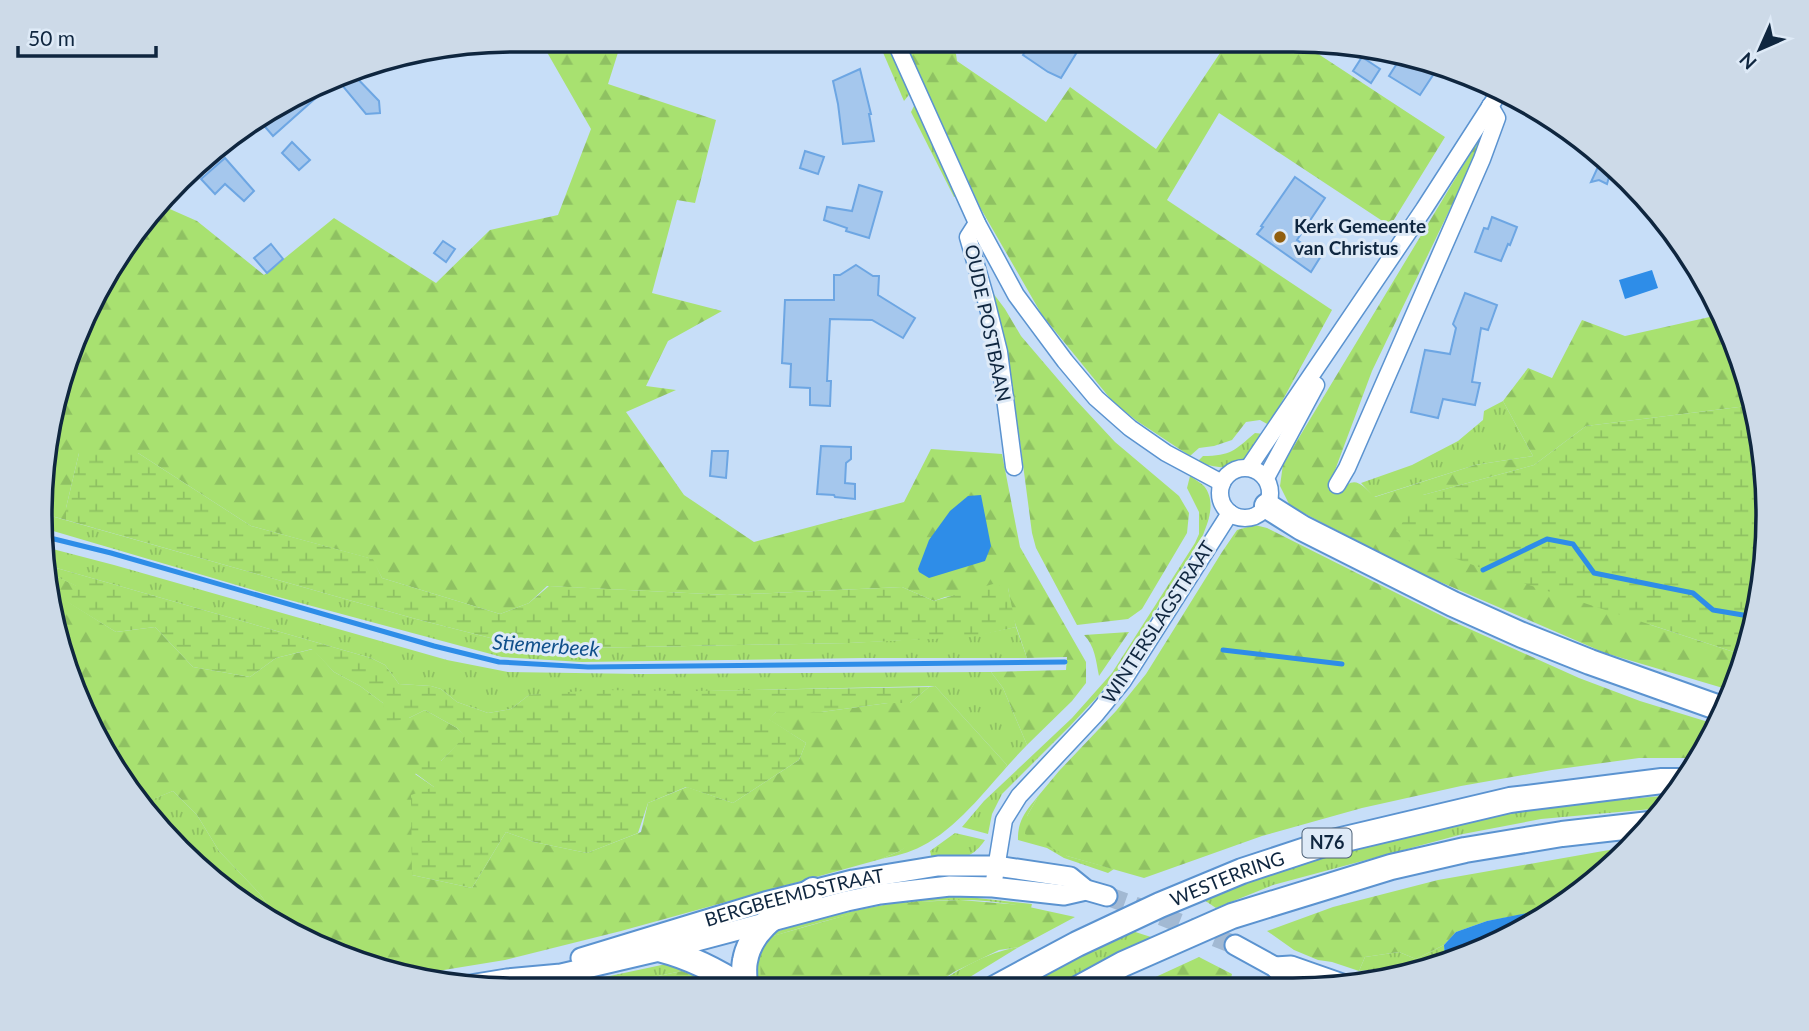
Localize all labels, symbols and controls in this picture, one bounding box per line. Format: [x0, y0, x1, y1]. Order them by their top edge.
scale bar [18, 14, 156, 58]
north arrow [1725, 14, 1795, 84]
text: 50 m [28, 25, 75, 50]
text: N [1734, 48, 1761, 75]
place label: Kerk Gemeente van Christus [1294, 214, 1426, 259]
marker: Kerk Gemeente van Christus [1272, 229, 1288, 245]
street label: OUDE POSTBAAN [961, 242, 1016, 404]
street label: WINTERSLAGSTRAAT [1096, 536, 1219, 707]
water label: Stiemerbeek [492, 628, 601, 661]
road number: N76 [1302, 828, 1352, 858]
street label: WESTERRING [1166, 846, 1287, 911]
street label: BERGBEEMDSTRAAT [702, 863, 886, 931]

